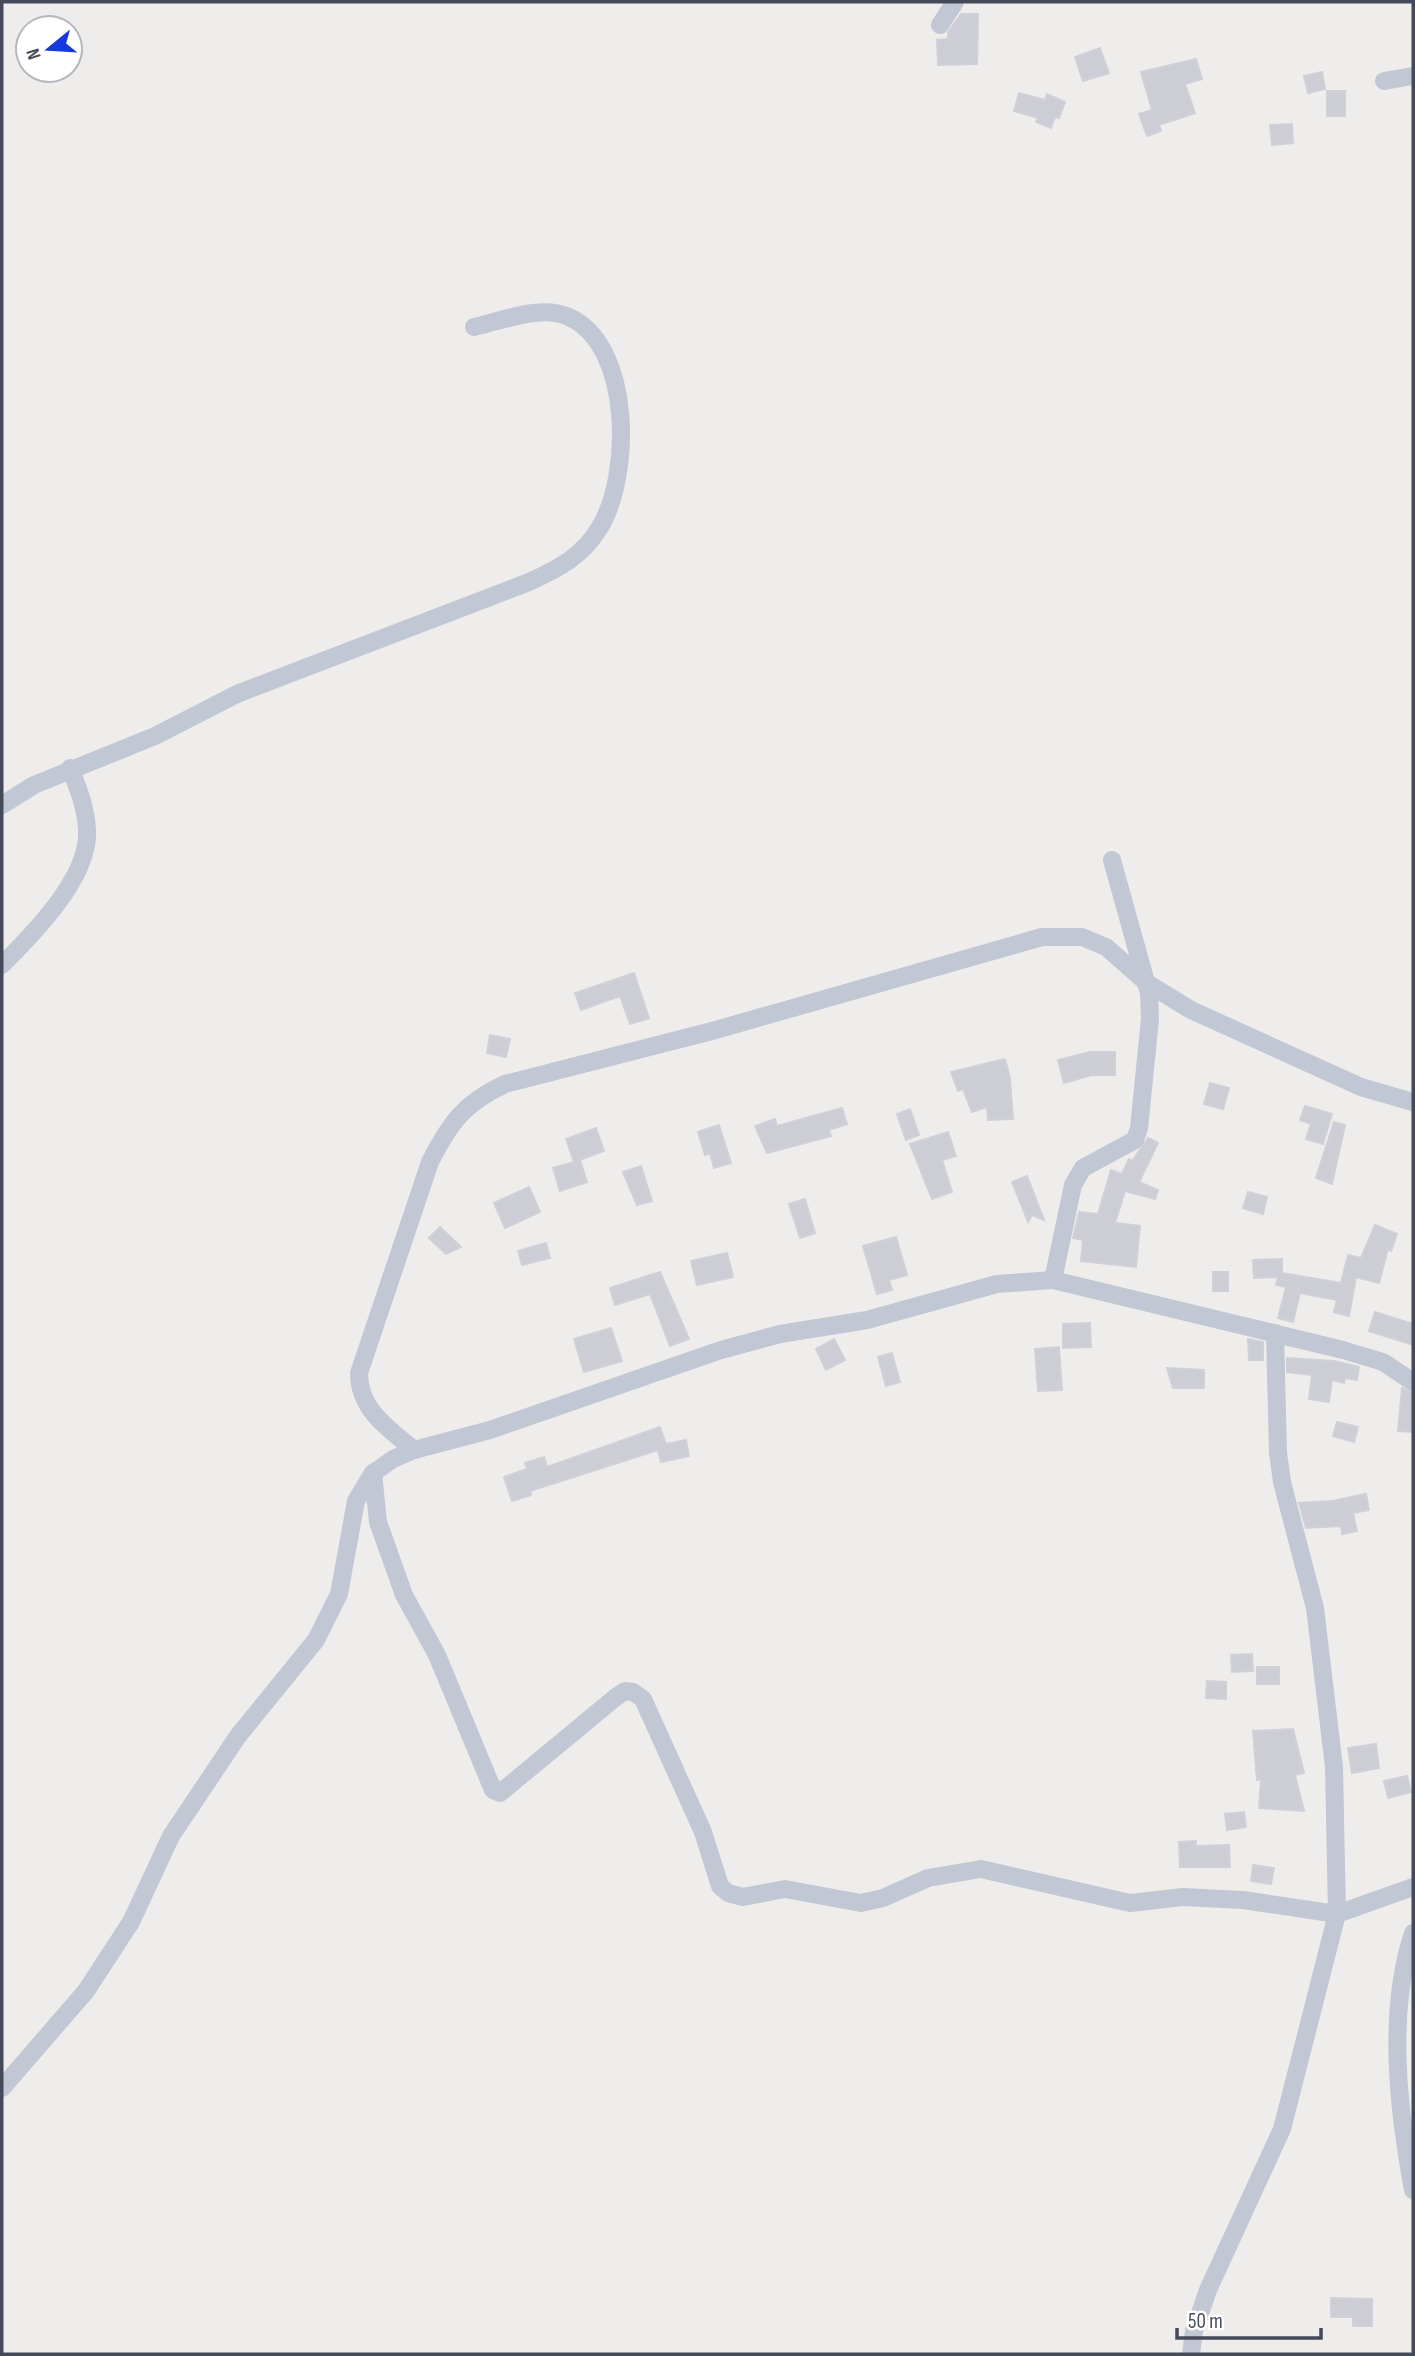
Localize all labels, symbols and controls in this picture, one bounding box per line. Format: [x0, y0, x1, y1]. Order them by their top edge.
north arrow [14, 14, 84, 84]
text: N [22, 45, 47, 62]
scale bar [1177, 2296, 1320, 2340]
text: 50 m [1188, 2309, 1223, 2334]

